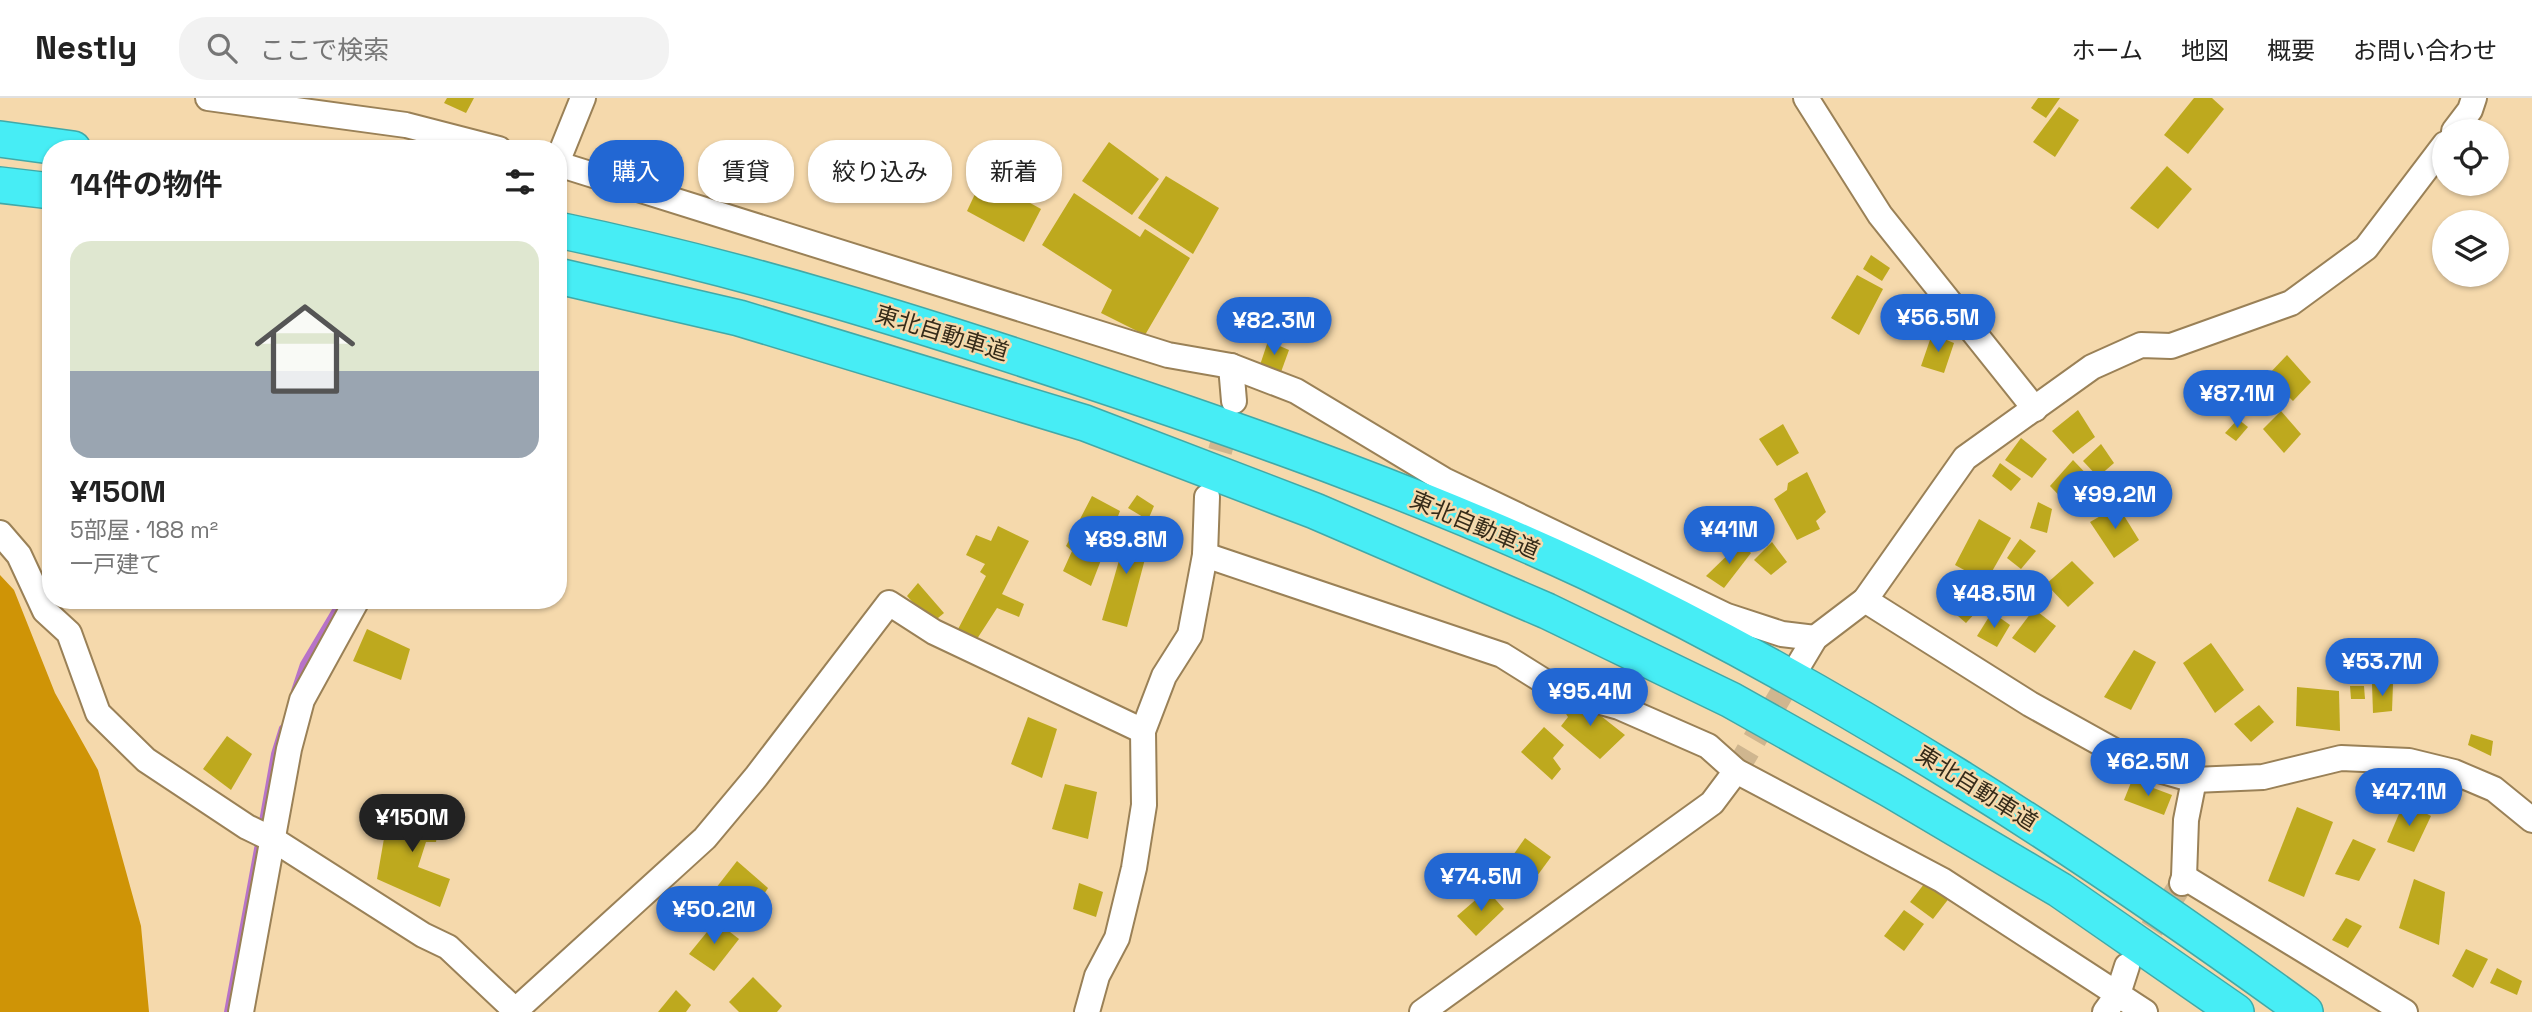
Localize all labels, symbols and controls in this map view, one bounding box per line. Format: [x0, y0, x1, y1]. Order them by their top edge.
search box [179, 17, 669, 80]
text: Nestly [35, 27, 137, 69]
icon: search [203, 29, 241, 67]
text: ここで検索 [259, 33, 389, 67]
text: ホーム [2072, 35, 2143, 66]
text: 地図 [2181, 35, 2229, 66]
text: 概要 [2267, 35, 2315, 66]
text: お問い合わせ [2353, 35, 2497, 66]
map controls [2432, 119, 2509, 287]
button: locate [2432, 119, 2509, 196]
chip: 購入 [588, 140, 684, 203]
chip: 賃貸 [698, 140, 794, 203]
chip: 絞り込み [808, 140, 952, 203]
chip: 新着 [966, 140, 1062, 203]
icon: filters [501, 163, 539, 201]
text: 14件の物件 [70, 165, 223, 204]
button: layers [2432, 210, 2509, 287]
icon: home [242, 286, 368, 412]
pin: ¥56.5M [1881, 294, 1995, 354]
street label: 東北自動車道 [872, 298, 1012, 368]
pin: ¥82.3M [1217, 298, 1331, 357]
text: ¥56.5M [1896, 302, 1980, 332]
text: ¥82.3M [1233, 305, 1315, 335]
pin: ¥87.1M [2180, 370, 2294, 430]
text: ¥87.1M [2199, 378, 2275, 408]
text: ¥150M [70, 472, 166, 511]
pin: ¥99.2M [2058, 472, 2172, 531]
text: ¥99.2M [2073, 479, 2157, 509]
street label: 東北自動車道 [1406, 484, 1544, 566]
pin: ¥41M [1688, 506, 1770, 566]
text: ¥41M [1700, 514, 1758, 544]
text: 5部屋 · 188 m² [70, 515, 218, 545]
pin: ¥89.8M [1069, 517, 1183, 576]
text: ¥89.8M [1085, 524, 1167, 554]
text: 一戸建て [70, 549, 162, 579]
pin: ¥48.5M [1937, 570, 2051, 630]
text: ¥48.5M [1952, 578, 2036, 608]
pin: ¥53.7M [2325, 638, 2439, 698]
text: ¥53.7M [2341, 646, 2423, 676]
pin: ¥95.4M [1533, 668, 1647, 728]
text: ¥95.4M [1548, 676, 1632, 706]
pin: ¥62.5M [2091, 738, 2205, 798]
street label: 東北自動車道 [1911, 739, 2043, 837]
text: ¥62.5M [2107, 746, 2189, 776]
pin: ¥47.1M [2352, 768, 2466, 828]
text: ¥47.1M [2371, 776, 2447, 806]
pin: ¥150M [363, 794, 461, 854]
text: ¥150M [375, 802, 449, 832]
pin: ¥74.5M [1424, 854, 1538, 913]
text: ¥74.5M [1440, 861, 1522, 891]
pin: ¥50.2M [657, 886, 771, 946]
text: ¥50.2M [672, 894, 756, 924]

